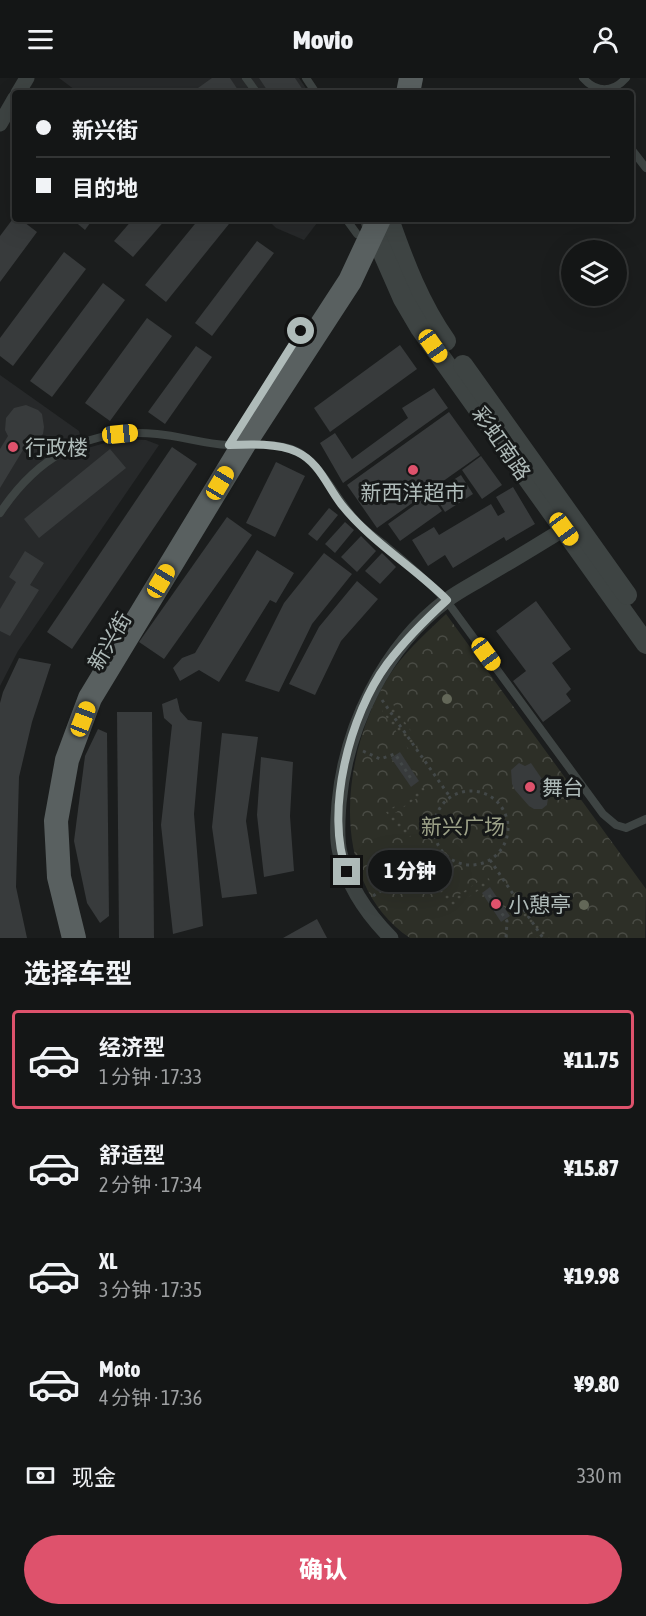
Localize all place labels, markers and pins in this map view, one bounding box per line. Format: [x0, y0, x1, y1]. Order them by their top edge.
place label: 行政楼 [25, 435, 88, 459]
marker: 行政楼 [6, 440, 20, 454]
marker: 新西洋超市 [406, 463, 420, 477]
place label: 新西洋超市 [361, 480, 466, 504]
place label: 舞台 [542, 775, 584, 799]
marker: 舞台 [523, 780, 537, 794]
place label: 小憩亭 [508, 892, 571, 916]
marker: 小憩亭 [489, 897, 503, 911]

